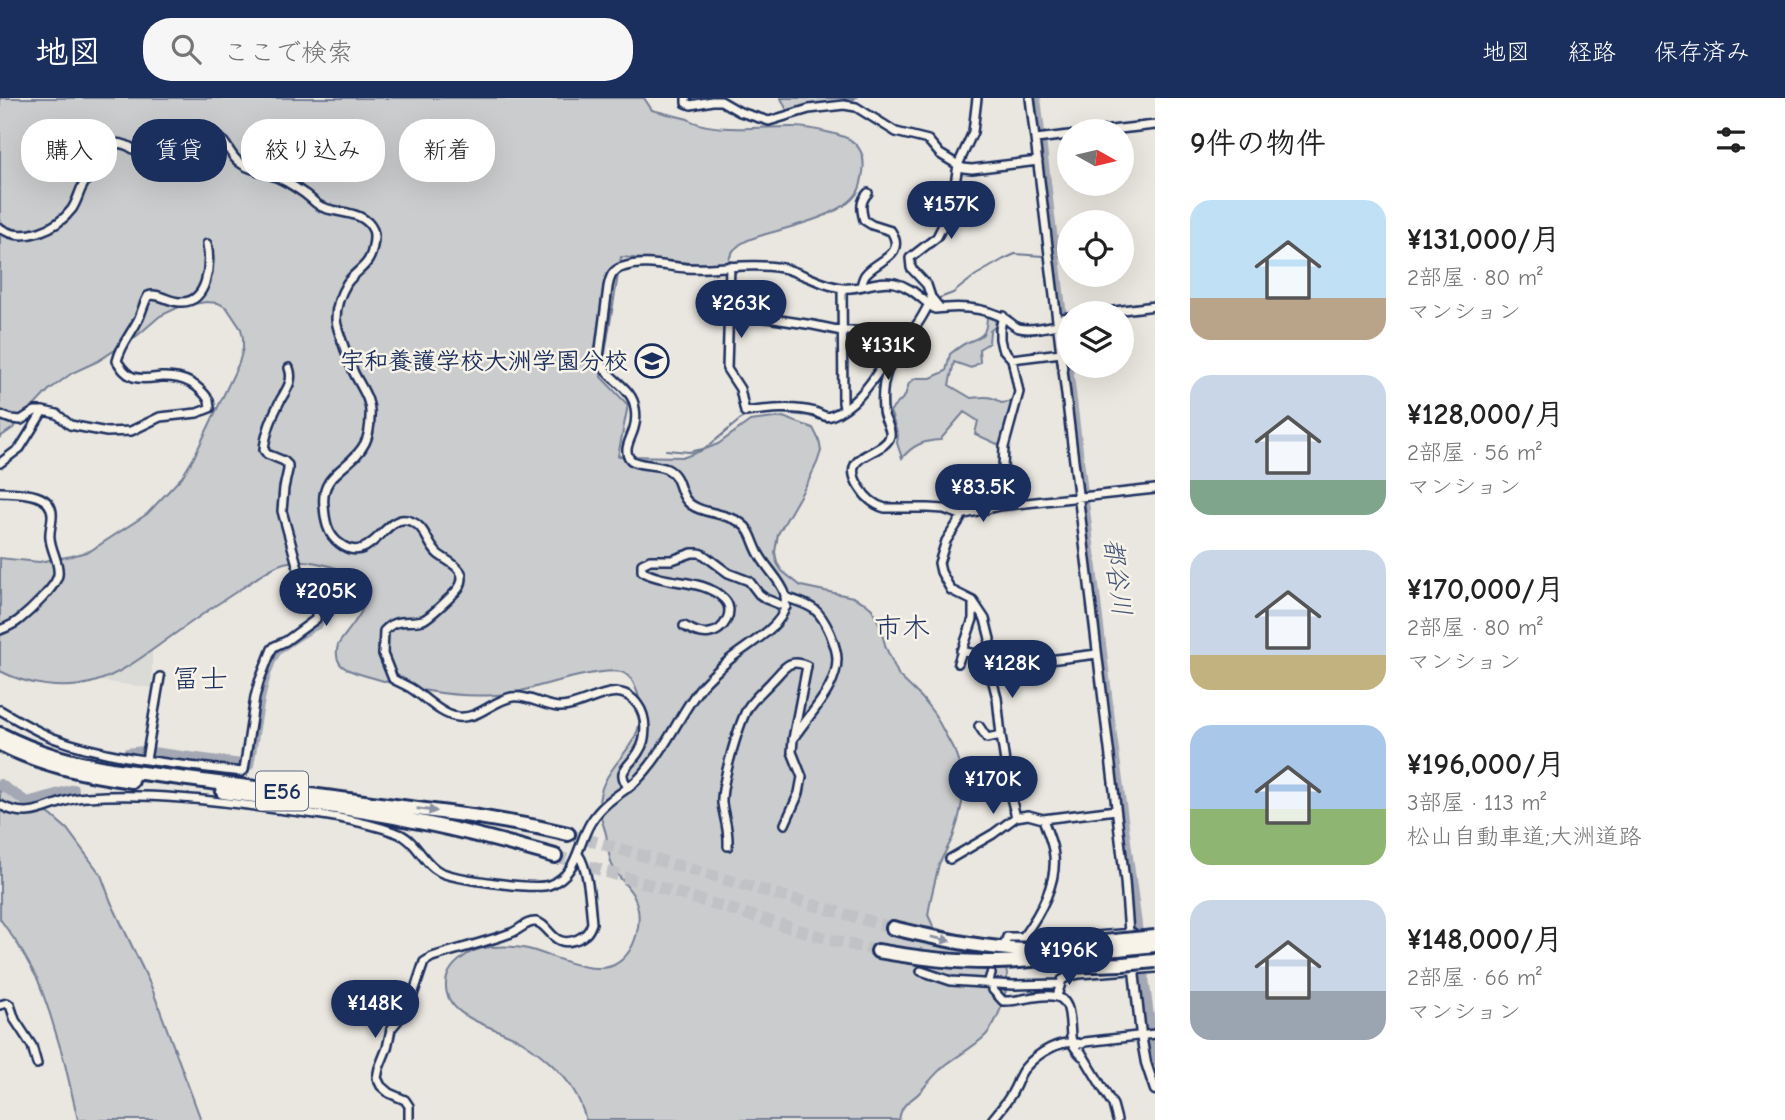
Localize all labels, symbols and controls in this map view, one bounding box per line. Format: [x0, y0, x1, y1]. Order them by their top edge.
search box [143, 18, 633, 81]
icon: search [167, 30, 205, 68]
text: 地図 [35, 33, 101, 71]
text: ここで検索 [223, 38, 353, 68]
text: 地図 [1482, 38, 1530, 66]
text: 経路 [1568, 38, 1616, 66]
text: 保存済み [1654, 38, 1750, 66]
chip: 購入 [21, 119, 117, 182]
chip: 賃貸 [131, 119, 227, 182]
chip: 絞り込み [241, 119, 385, 182]
chip: 新着 [399, 119, 495, 182]
north arrow [1057, 119, 1134, 196]
map controls [1057, 119, 1134, 378]
icon: filters [1712, 121, 1750, 159]
text: 9件の物件 [1190, 126, 1326, 161]
pin: ¥157K [902, 181, 1000, 241]
text: ¥157K [923, 190, 979, 217]
button: locate [1057, 210, 1134, 287]
text: ¥131,000/月 [1407, 222, 1560, 257]
icon: home [1246, 228, 1330, 312]
text: 2部屋 · 80 m² [1407, 264, 1543, 291]
pin: ¥263K [692, 280, 790, 340]
text: ¥263K [711, 289, 771, 316]
text: マンション [1407, 298, 1521, 325]
button: layers [1057, 301, 1134, 378]
pin: ¥131K [839, 322, 937, 382]
text: ¥131K [861, 331, 915, 358]
school or university icon: 宇和養護学校大洲学園分校 [633, 342, 671, 380]
place label: 宇和養護学校大洲学園分校 [340, 347, 628, 375]
text: ¥128,000/月 [1407, 397, 1564, 432]
icon: home [1246, 403, 1330, 487]
text: 2部屋 · 56 m² [1407, 439, 1542, 466]
pin: ¥83.5K [926, 464, 1040, 524]
text: ¥83.5K [951, 473, 1015, 500]
text: マンション [1407, 473, 1521, 500]
water label: 都谷川 [1097, 537, 1137, 618]
pin: ¥205K [277, 568, 375, 628]
text: ¥170,000/月 [1407, 572, 1565, 607]
text: ¥205K [295, 577, 357, 604]
icon: home [1246, 578, 1330, 662]
district label: 市木 [874, 612, 930, 644]
text: 2部屋 · 80 m² [1407, 614, 1543, 641]
pin: ¥128K [963, 640, 1061, 700]
text: マンション [1407, 648, 1521, 675]
text: ¥128K [984, 649, 1040, 676]
district label: 冨士 [172, 663, 228, 695]
text: ¥196,000/月 [1407, 747, 1565, 782]
icon: home [1246, 753, 1330, 837]
pin: ¥170K [944, 756, 1042, 816]
text: ¥170K [965, 765, 1021, 792]
road number: E56 [256, 772, 308, 810]
text: 3部屋 · 113 m² [1407, 789, 1546, 816]
one-way arrow [416, 805, 438, 816]
text: 松山自動車道;大洲道路 [1407, 823, 1642, 850]
text: ¥148,000/月 [1407, 922, 1563, 957]
pin: ¥196K [1020, 928, 1118, 987]
icon: home [1246, 928, 1330, 1012]
one-way arrow [930, 934, 952, 945]
text: ¥196K [1040, 936, 1098, 963]
text: 2部屋 · 66 m² [1407, 964, 1542, 991]
pin: ¥148K [326, 981, 424, 1040]
text: ¥148K [347, 989, 403, 1016]
text: マンション [1407, 998, 1521, 1025]

